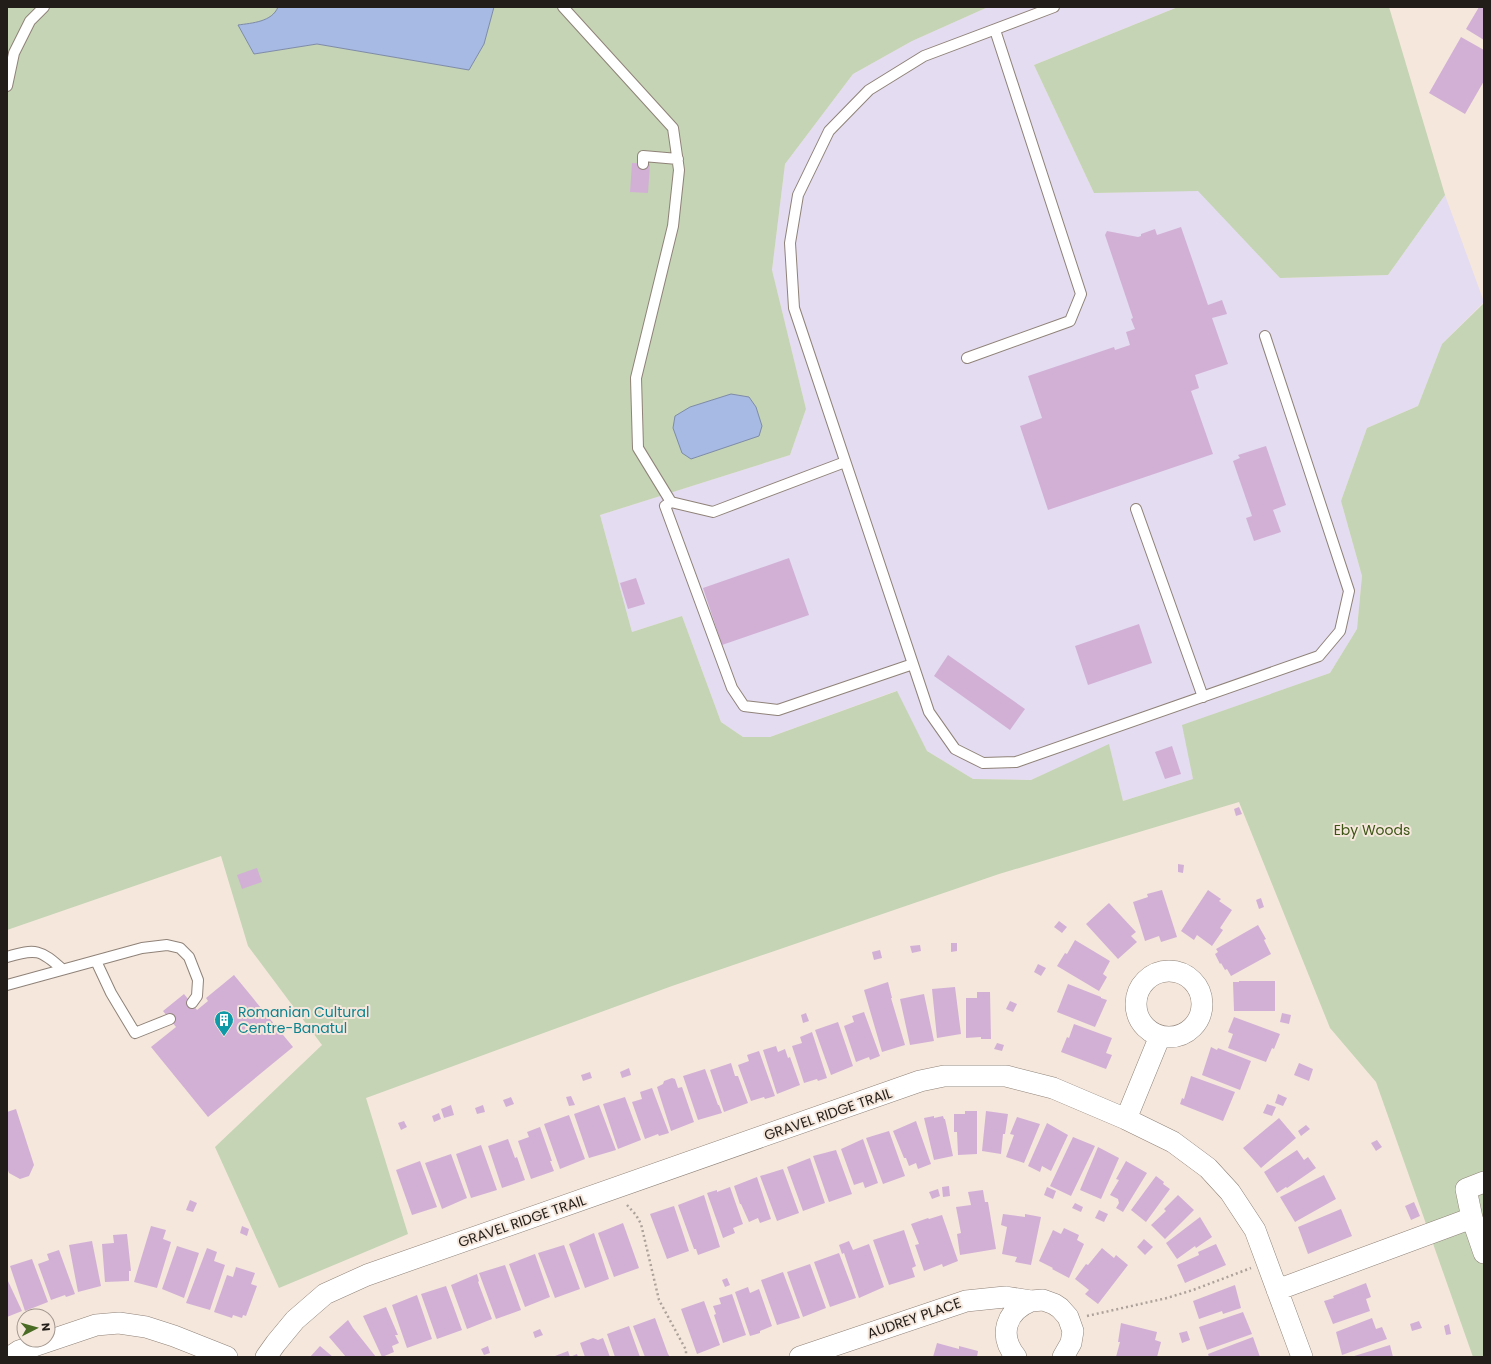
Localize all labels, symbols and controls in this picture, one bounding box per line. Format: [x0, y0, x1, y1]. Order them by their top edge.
park label: Eby Woods [1334, 820, 1410, 840]
place label: Romanian Cultural Centre-Banatul [238, 1002, 369, 1038]
building icon: Romanian Cultural Centre-Banatul [213, 1009, 235, 1037]
street label: GRAVEL RIDGE TRAIL [761, 1083, 895, 1145]
street label: GRAVEL RIDGE TRAIL [455, 1190, 589, 1252]
street label: AUDREY PLACE [864, 1293, 964, 1343]
north arrow [16, 1308, 56, 1348]
text: N [38, 1322, 54, 1332]

